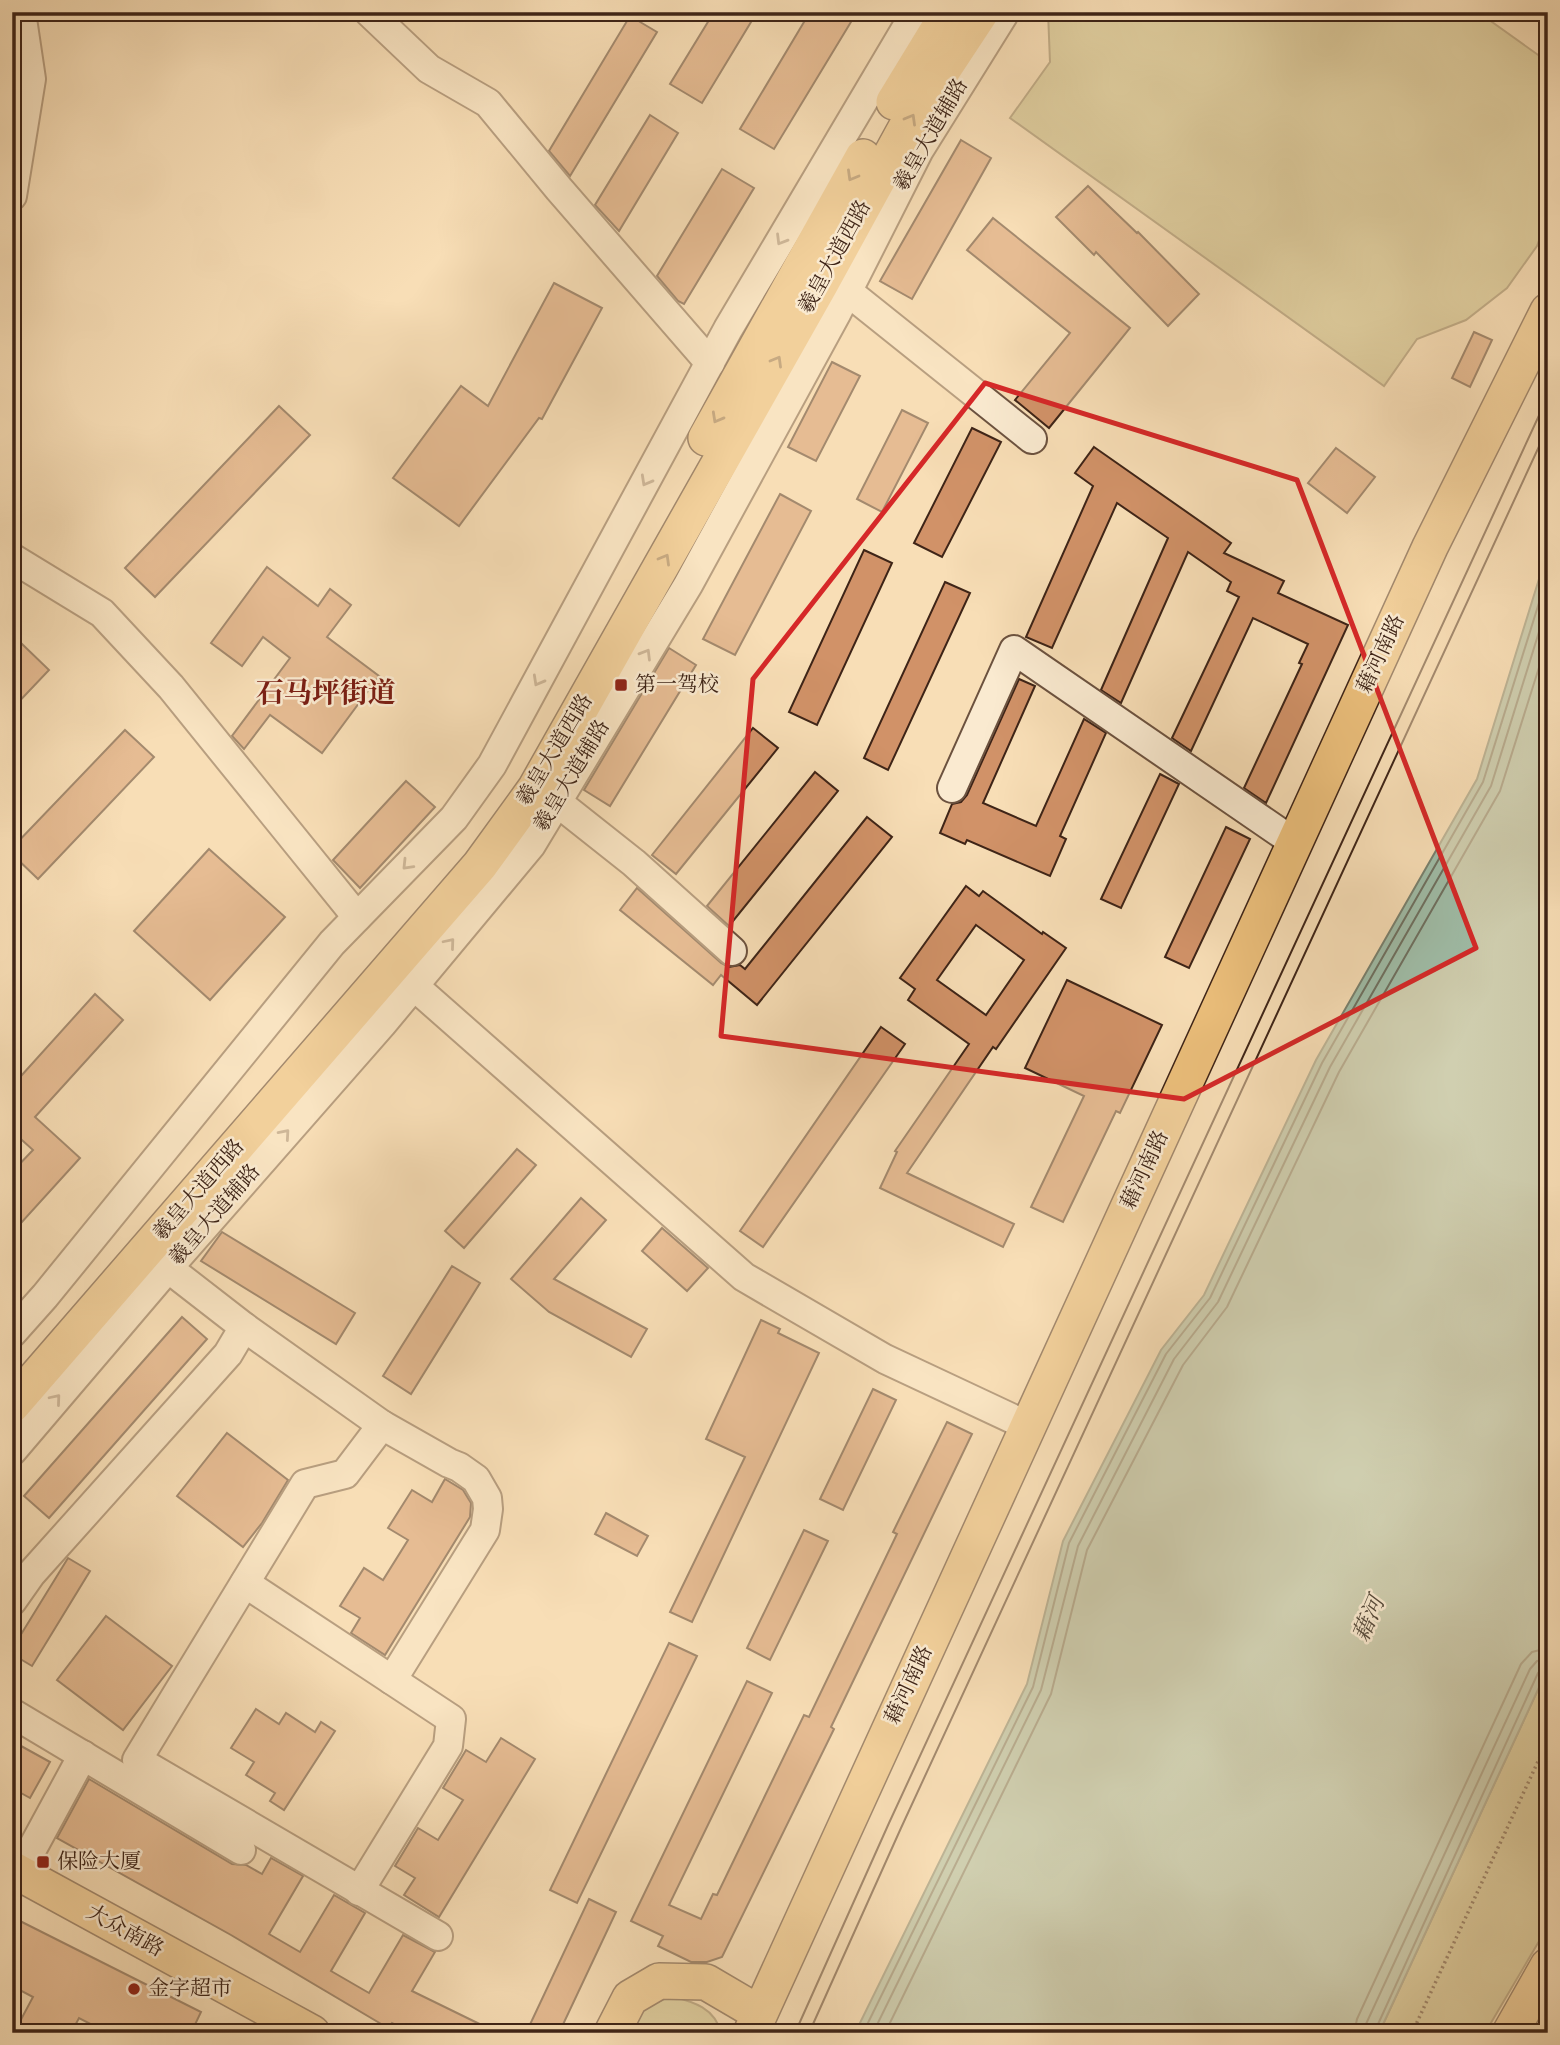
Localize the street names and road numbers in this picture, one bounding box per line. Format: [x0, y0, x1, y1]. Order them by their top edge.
street label: 羲皇大道辅路 [888, 74, 974, 196]
street label: 羲皇大道西路 [793, 196, 877, 318]
street label: 藉河南路 [1351, 610, 1411, 698]
street label: 羲皇大道西路 [511, 689, 599, 811]
street label: 羲皇大道辅路 [528, 715, 616, 837]
street label: 藉河南路 [1115, 1126, 1175, 1214]
street label: 羲皇大道西路 [148, 1134, 250, 1246]
street label: 羲皇大道辅路 [164, 1159, 266, 1271]
street label: 藉河南路 [879, 1641, 939, 1729]
street label: 大众南路 [82, 1899, 168, 1963]

